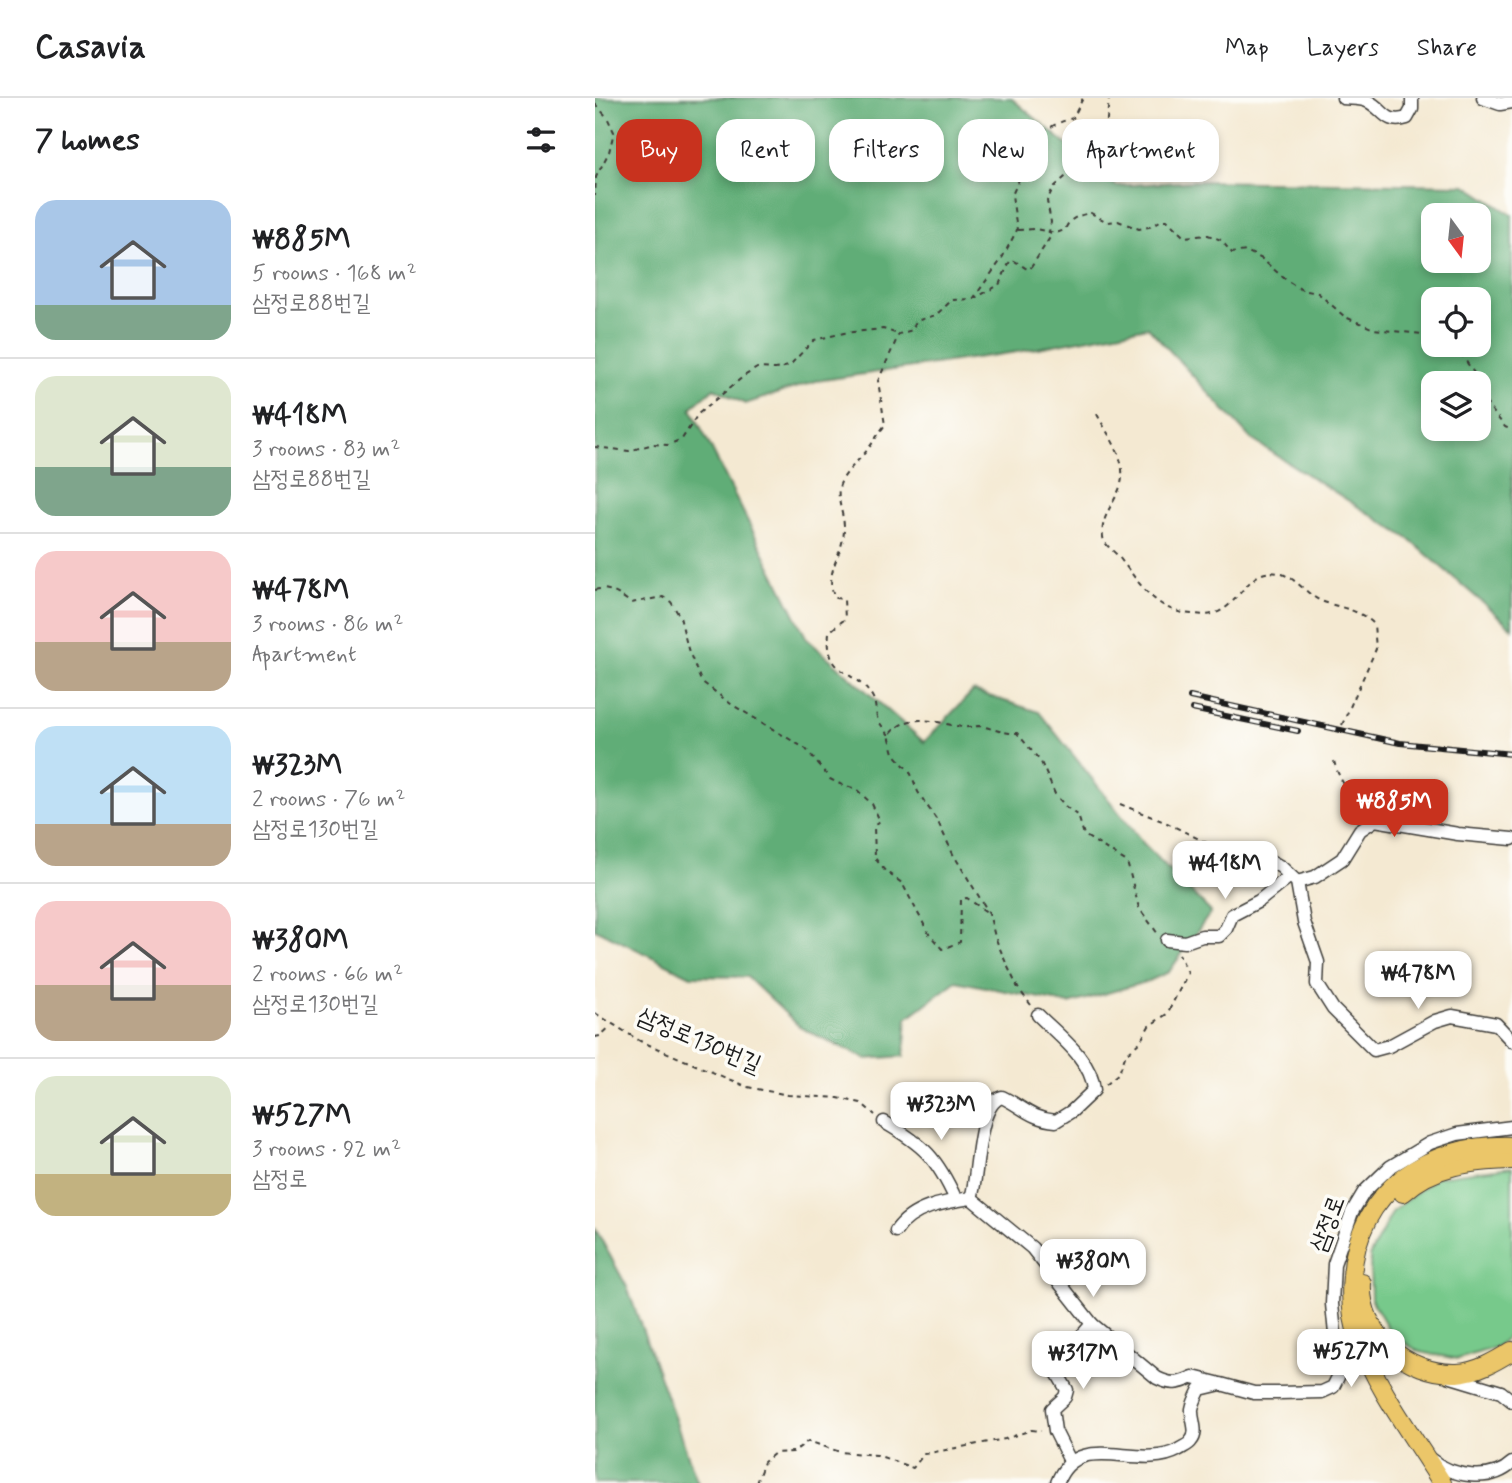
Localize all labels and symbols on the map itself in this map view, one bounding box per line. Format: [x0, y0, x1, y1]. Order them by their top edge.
north arrow [1421, 203, 1491, 273]
pin: ₩885M [1345, 780, 1443, 839]
pin: ₩418M [1176, 842, 1274, 901]
pin: ₩478M [1369, 951, 1467, 1011]
street label: 삼정로130번길 [632, 1001, 766, 1081]
pin: ₩323M [892, 1082, 990, 1142]
street label: 삼정로 [1303, 1191, 1353, 1257]
pin: ₩380M [1044, 1240, 1142, 1299]
pin: ₩527M [1302, 1330, 1400, 1389]
pin: ₩317M [1034, 1332, 1132, 1391]

